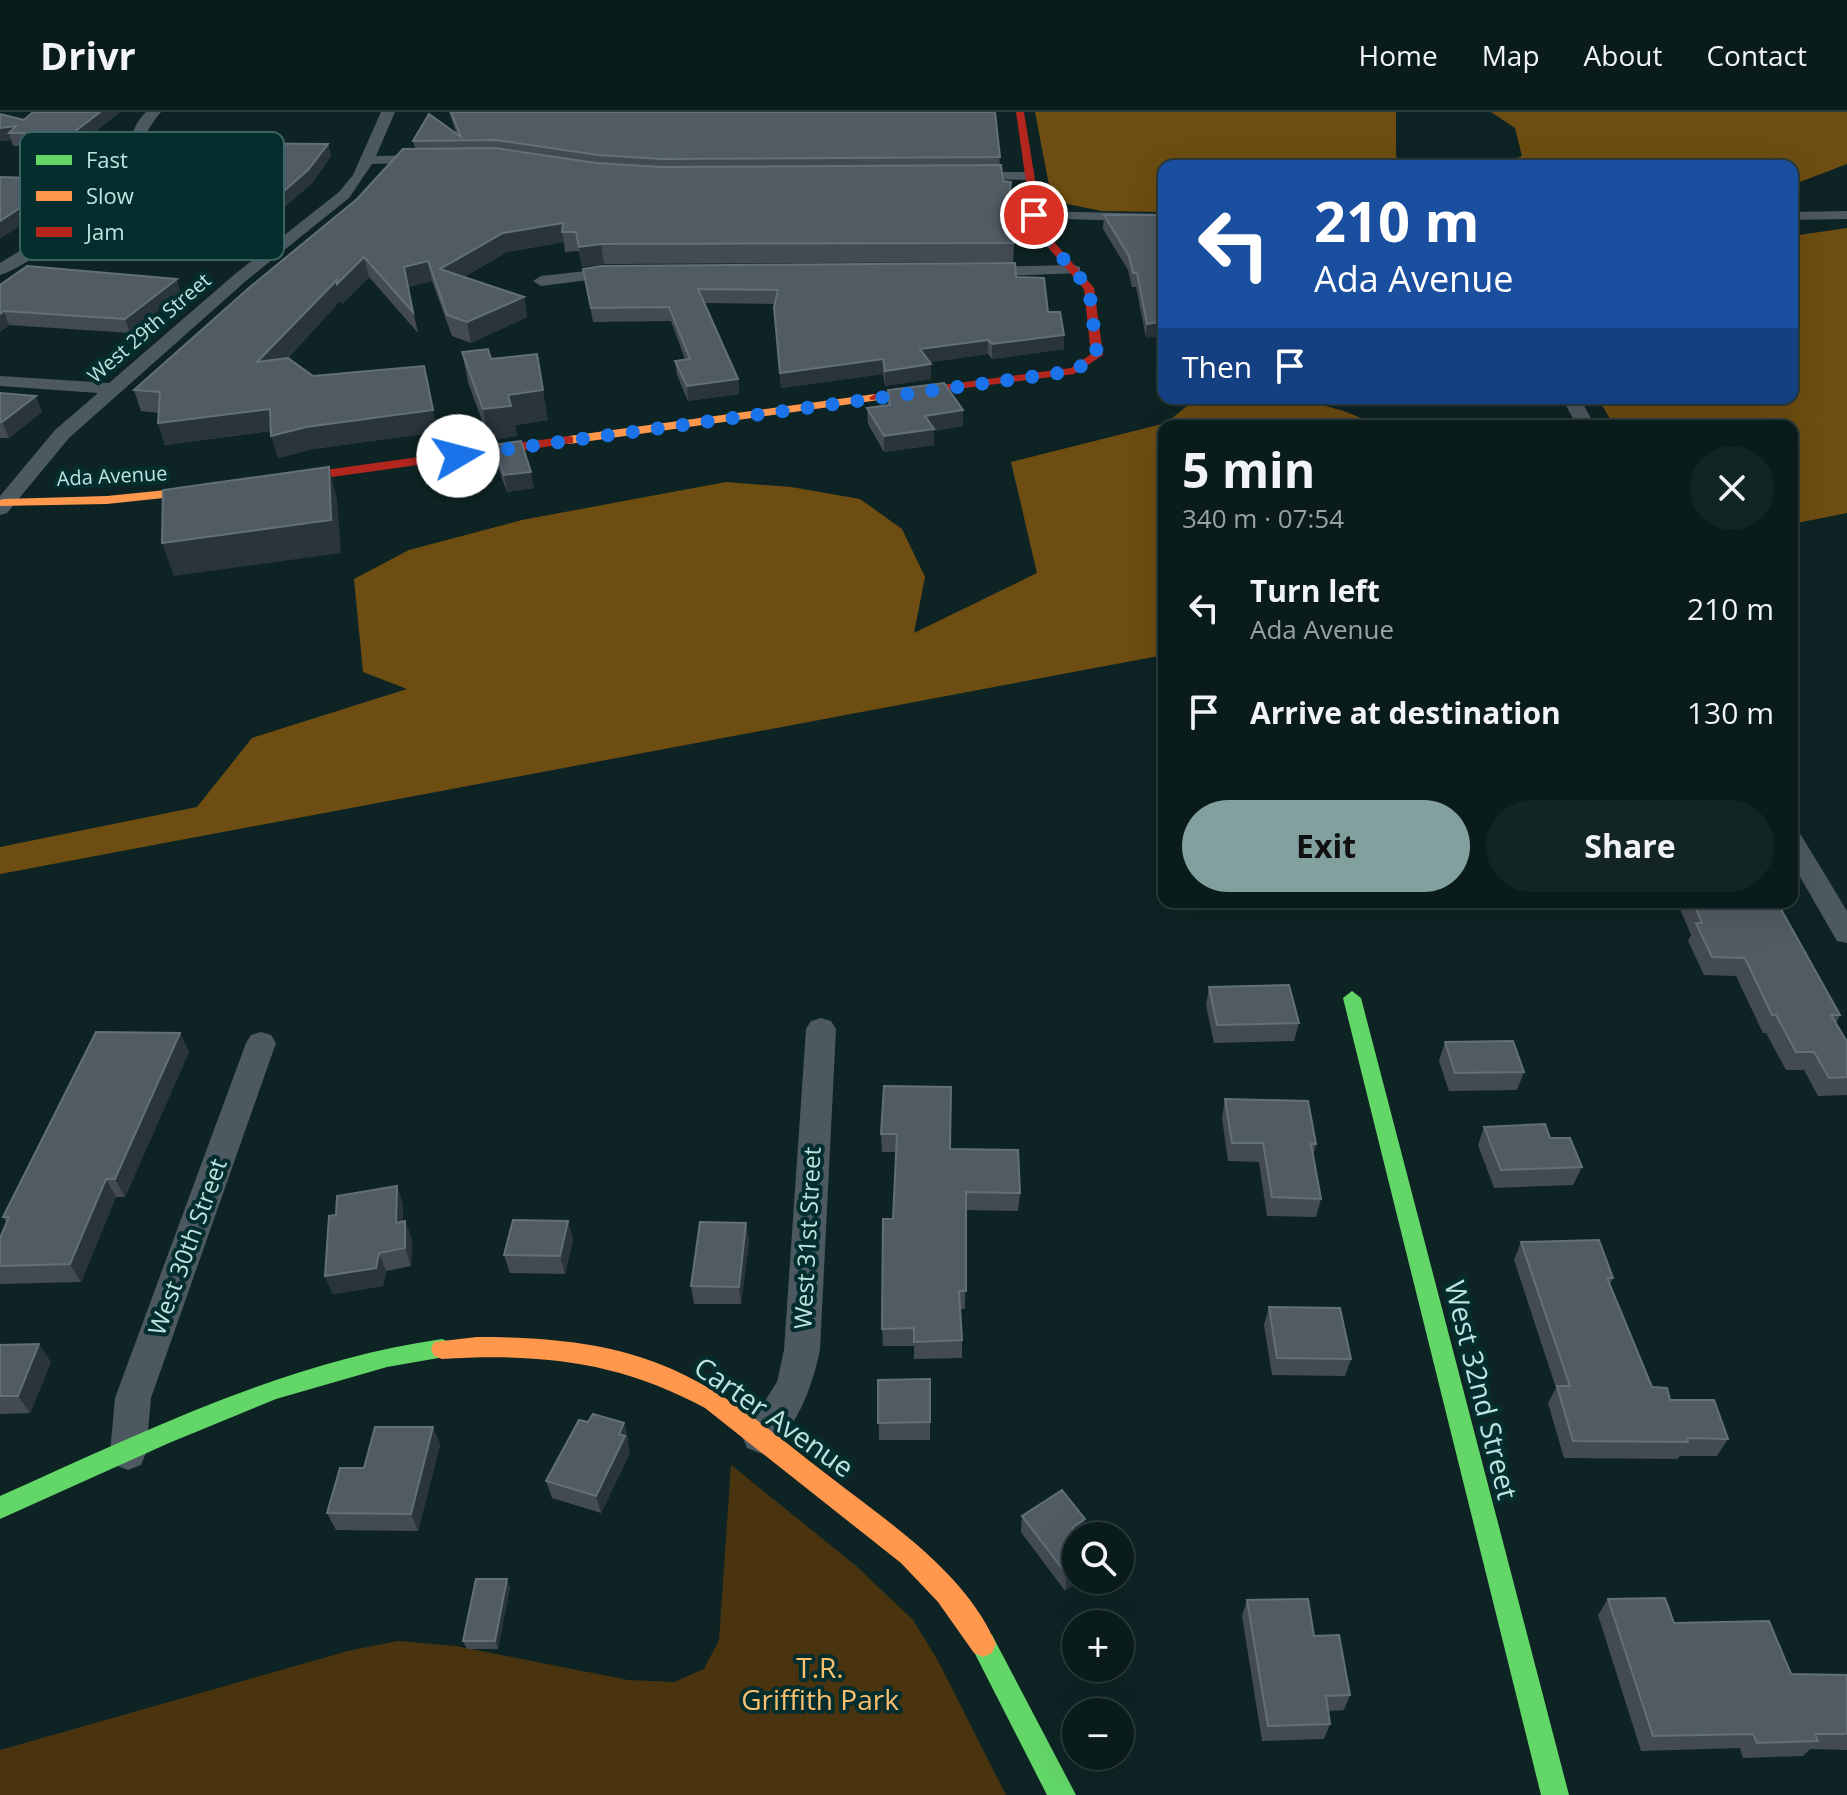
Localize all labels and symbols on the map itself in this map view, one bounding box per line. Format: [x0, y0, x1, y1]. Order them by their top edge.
legend [20, 132, 284, 260]
text: Fast [86, 144, 128, 174]
text: Slow [86, 180, 134, 210]
pin [1000, 181, 1068, 249]
text: Jam [84, 216, 125, 246]
street label: West 29th Street [81, 267, 216, 389]
position arrow [416, 414, 500, 498]
street label: Ada Avenue [56, 459, 168, 492]
street label: West 31st Street [785, 1146, 828, 1330]
street label: West 30th Street [139, 1154, 234, 1339]
street label: West 32nd Street [1436, 1276, 1528, 1503]
street label: Carter Avenue [687, 1347, 862, 1485]
park label: T.R. Griffith Park [741, 1648, 899, 1718]

